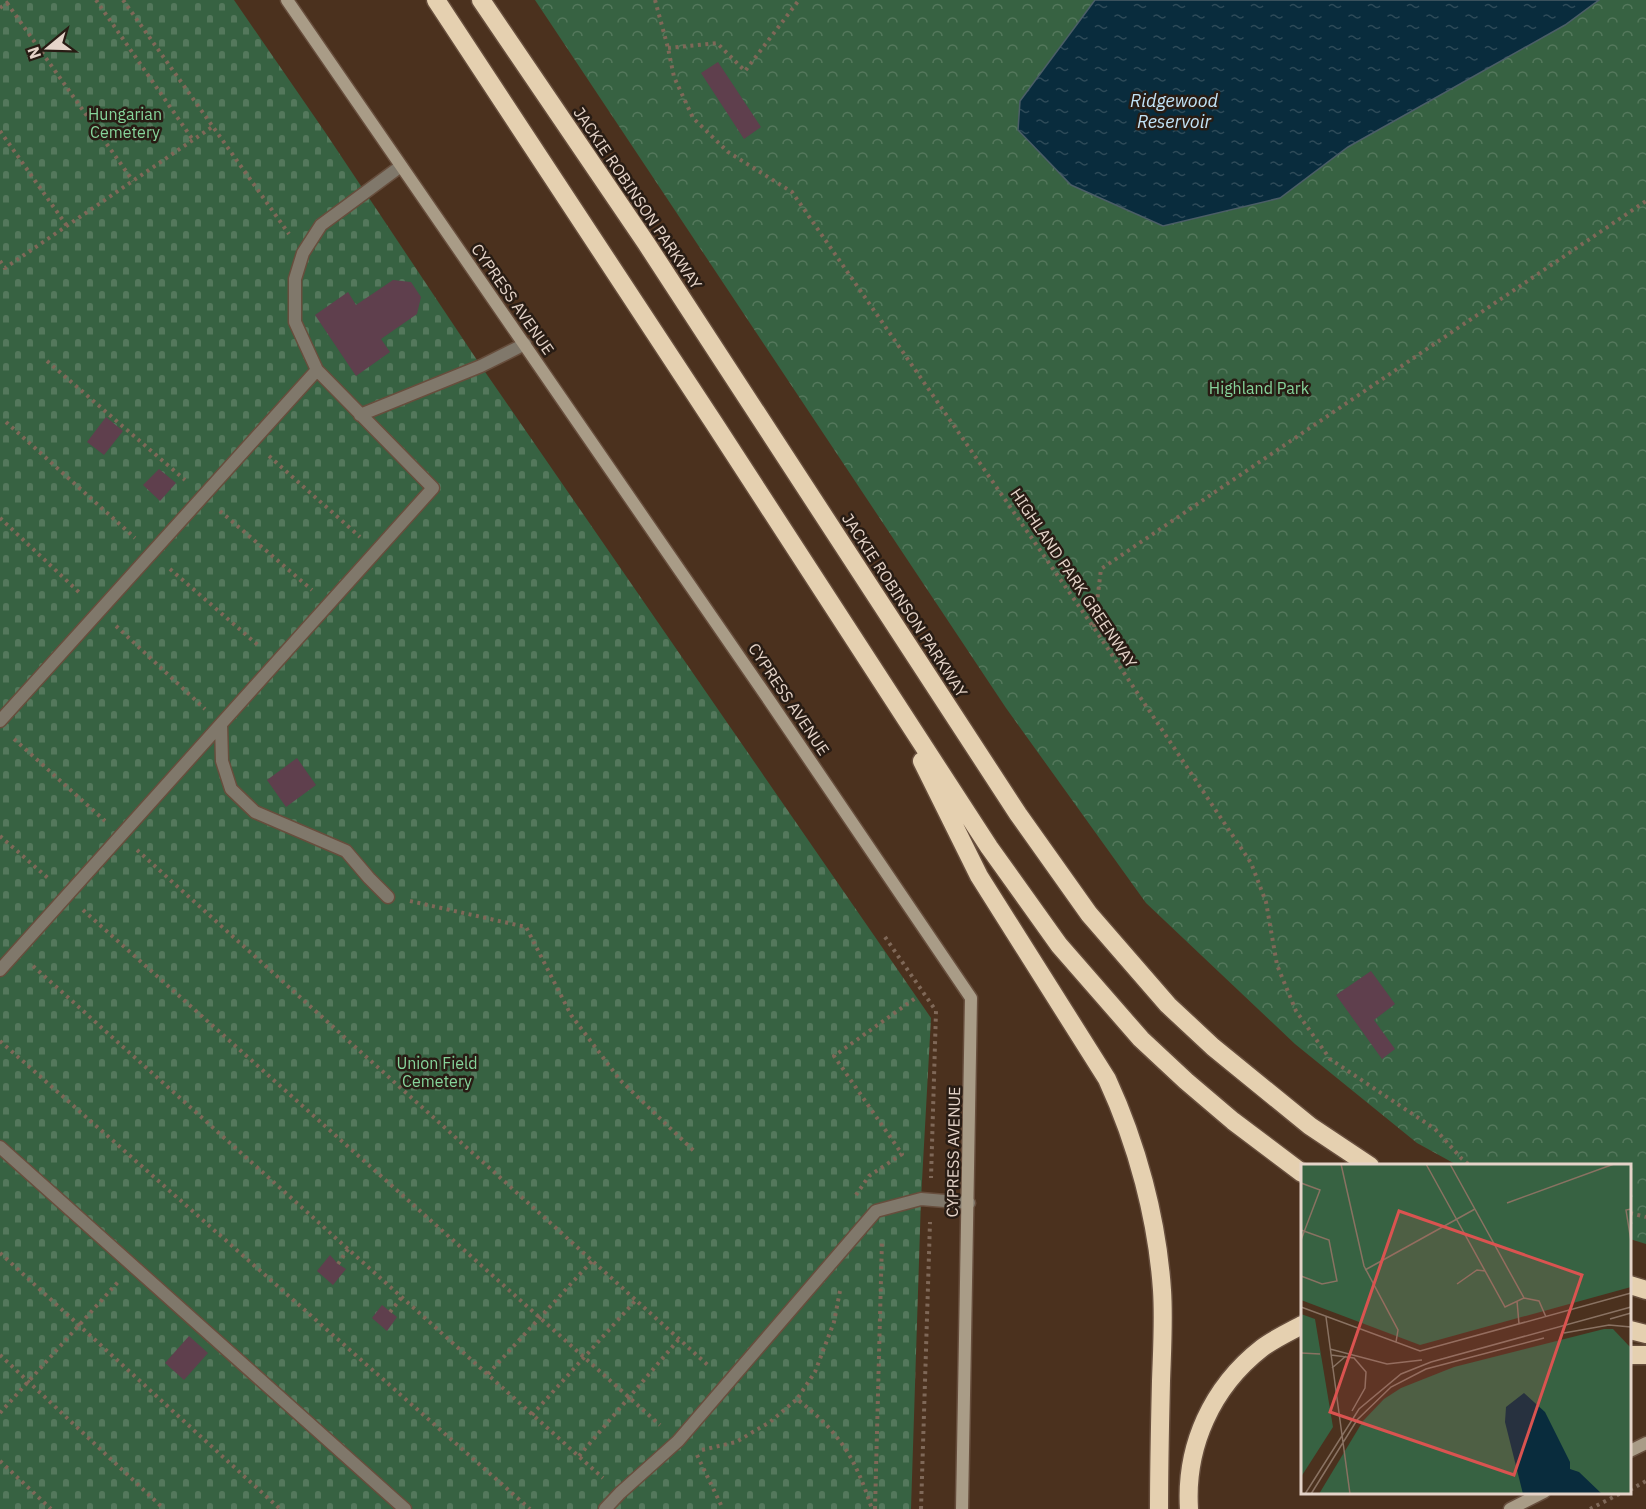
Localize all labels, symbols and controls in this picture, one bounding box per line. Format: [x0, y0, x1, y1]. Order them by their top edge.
north arrow [18, 18, 78, 78]
text: N [22, 44, 45, 62]
water label: Ridgewood Reservoir [1130, 89, 1219, 133]
street label: JACKIE ROBINSON PARKWAY [569, 103, 707, 293]
park label: Hungarian Cemetery [88, 104, 162, 142]
street label: CYPRESS AVENUE [467, 240, 559, 358]
park label: Highland Park [1209, 378, 1310, 398]
street label: HIGHLAND PARK GREENWAY [1006, 484, 1142, 672]
street label: JACKIE ROBINSON PARKWAY [838, 509, 972, 701]
street label: CYPRESS AVENUE [744, 639, 834, 759]
park label: Union Field Cemetery [396, 1053, 478, 1091]
street label: CYPRESS AVENUE [942, 1086, 964, 1218]
inset map [1301, 1164, 1631, 1494]

